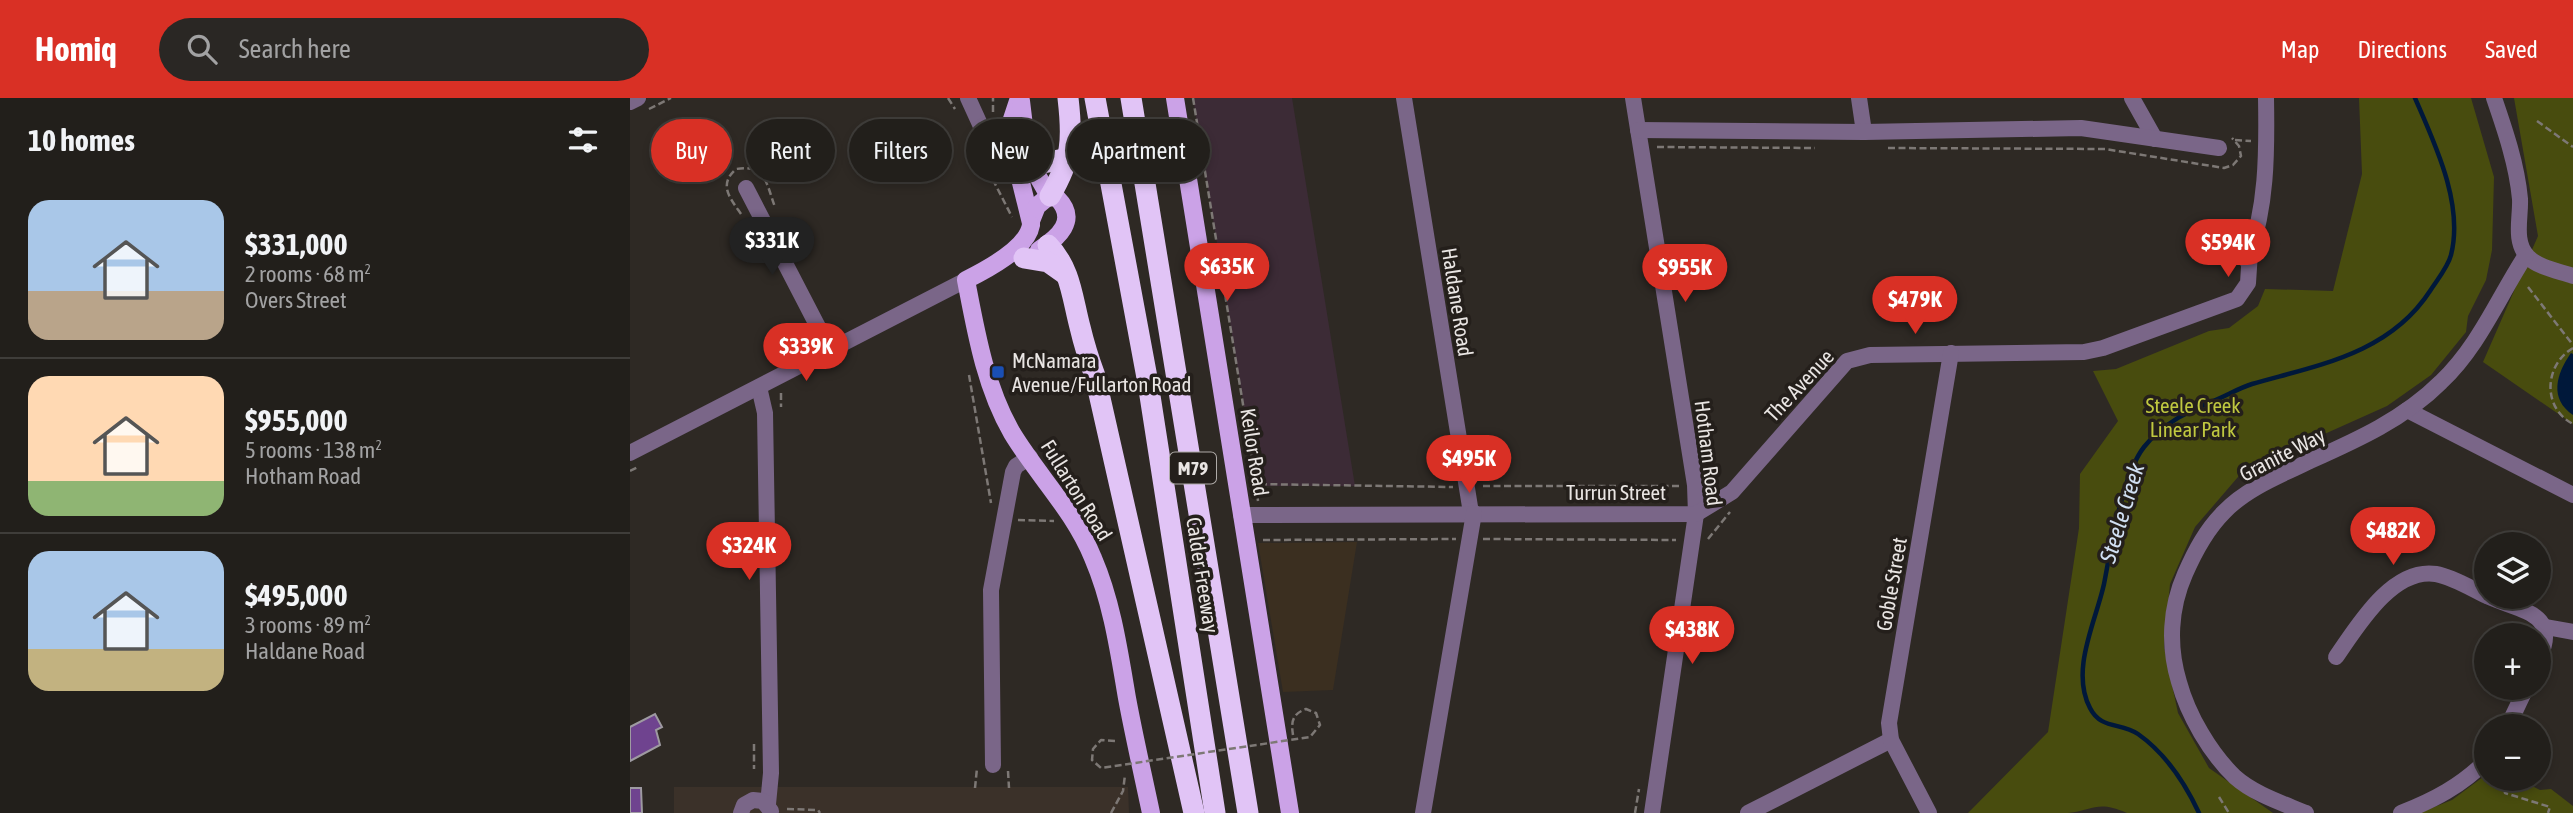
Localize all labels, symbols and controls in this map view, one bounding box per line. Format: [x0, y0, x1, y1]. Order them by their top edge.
search box [159, 18, 649, 81]
text: Homiq [35, 30, 117, 68]
icon: search [183, 30, 221, 68]
text: Search here [239, 34, 351, 64]
text: Map [2281, 36, 2319, 63]
text: Directions [2357, 36, 2447, 63]
text: Saved [2485, 36, 2538, 63]
chip: Buy [651, 119, 732, 182]
chip: Rent [746, 119, 835, 182]
chip: Filters [849, 119, 952, 182]
chip: New [966, 119, 1053, 182]
chip: Apartment [1067, 119, 1210, 182]
icon: filters [564, 121, 602, 159]
text: 10 homes [28, 123, 135, 157]
pin: $331K [723, 218, 821, 277]
pin: $594K [2179, 220, 2277, 279]
text: $331,000 [245, 227, 348, 261]
text: $331K [745, 227, 799, 253]
icon: home [84, 228, 168, 312]
text: $594K [2201, 229, 2255, 255]
pin: $635K [1178, 244, 1276, 303]
pin: $955K [1636, 244, 1734, 304]
street label: Haldane Road [1438, 246, 1478, 358]
text: $635K [1200, 253, 1254, 279]
text: $955K [1658, 254, 1712, 280]
text: 2 rooms · 68 m² [245, 261, 371, 287]
pin: $479K [1866, 276, 1964, 336]
text: $479K [1888, 286, 1942, 312]
text: Overs Street [245, 287, 347, 313]
pin: $339K [757, 324, 855, 383]
text: $339K [779, 333, 833, 359]
street label: The Avenue [1760, 344, 1838, 426]
place label: McNamara Avenue/Fullarton Road [1012, 348, 1191, 396]
marker: McNamara Avenue/Fullarton Road [990, 364, 1006, 380]
park label: Steele Creek Linear Park [2145, 393, 2241, 441]
street label: Hotham Road [1691, 399, 1727, 507]
text: $955,000 [245, 403, 348, 437]
icon: home [84, 404, 168, 488]
street label: Keilor Road [1236, 406, 1274, 498]
street label: Granite Way [2235, 422, 2329, 486]
street label: Fullarton Road [1037, 435, 1117, 545]
pin: $495K [1420, 436, 1518, 495]
text: 5 rooms · 138 m² [245, 437, 382, 463]
text: $495K [1442, 445, 1496, 471]
road number: M79 [1170, 452, 1216, 484]
water label: Steele Creek [2094, 459, 2150, 567]
text: Hotham Road [245, 463, 361, 489]
street label: Turrun Street [1566, 480, 1666, 504]
pin: $482K [2344, 508, 2442, 567]
street label: Calder Freeway [1182, 515, 1224, 635]
text: $482K [2366, 517, 2420, 543]
pin: $324K [700, 522, 798, 582]
text: $324K [722, 532, 776, 558]
map controls [2474, 532, 2551, 791]
button: layers [2474, 532, 2551, 609]
street label: Goble Street [1871, 535, 1911, 633]
text: $495,000 [245, 578, 348, 612]
icon: home [84, 579, 168, 663]
pin: $438K [1643, 606, 1741, 666]
text: 3 rooms · 89 m² [245, 612, 371, 638]
text: $438K [1665, 616, 1719, 642]
button: + [2474, 623, 2551, 700]
text: Haldane Road [245, 638, 365, 664]
button: − [2474, 714, 2551, 791]

